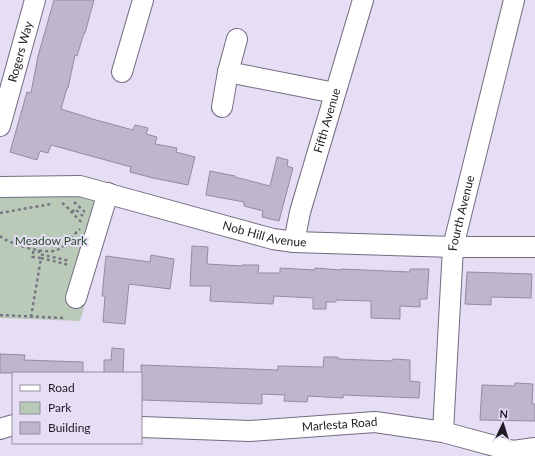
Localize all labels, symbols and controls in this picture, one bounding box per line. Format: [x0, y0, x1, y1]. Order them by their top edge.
street label: Rogers Way [5, 19, 36, 84]
street label: Fifth Avenue [310, 86, 343, 155]
street label: Fourth Avenue [445, 174, 477, 251]
street label: Nob Hill Avenue [221, 218, 307, 249]
park label: Meadow Park [15, 233, 88, 248]
legend [12, 372, 142, 444]
text: Road [48, 380, 75, 395]
text: Park [48, 400, 72, 415]
north arrow [483, 404, 523, 444]
text: N [499, 407, 508, 420]
street label: Marlesta Road [301, 414, 378, 434]
text: Building [48, 420, 91, 435]

